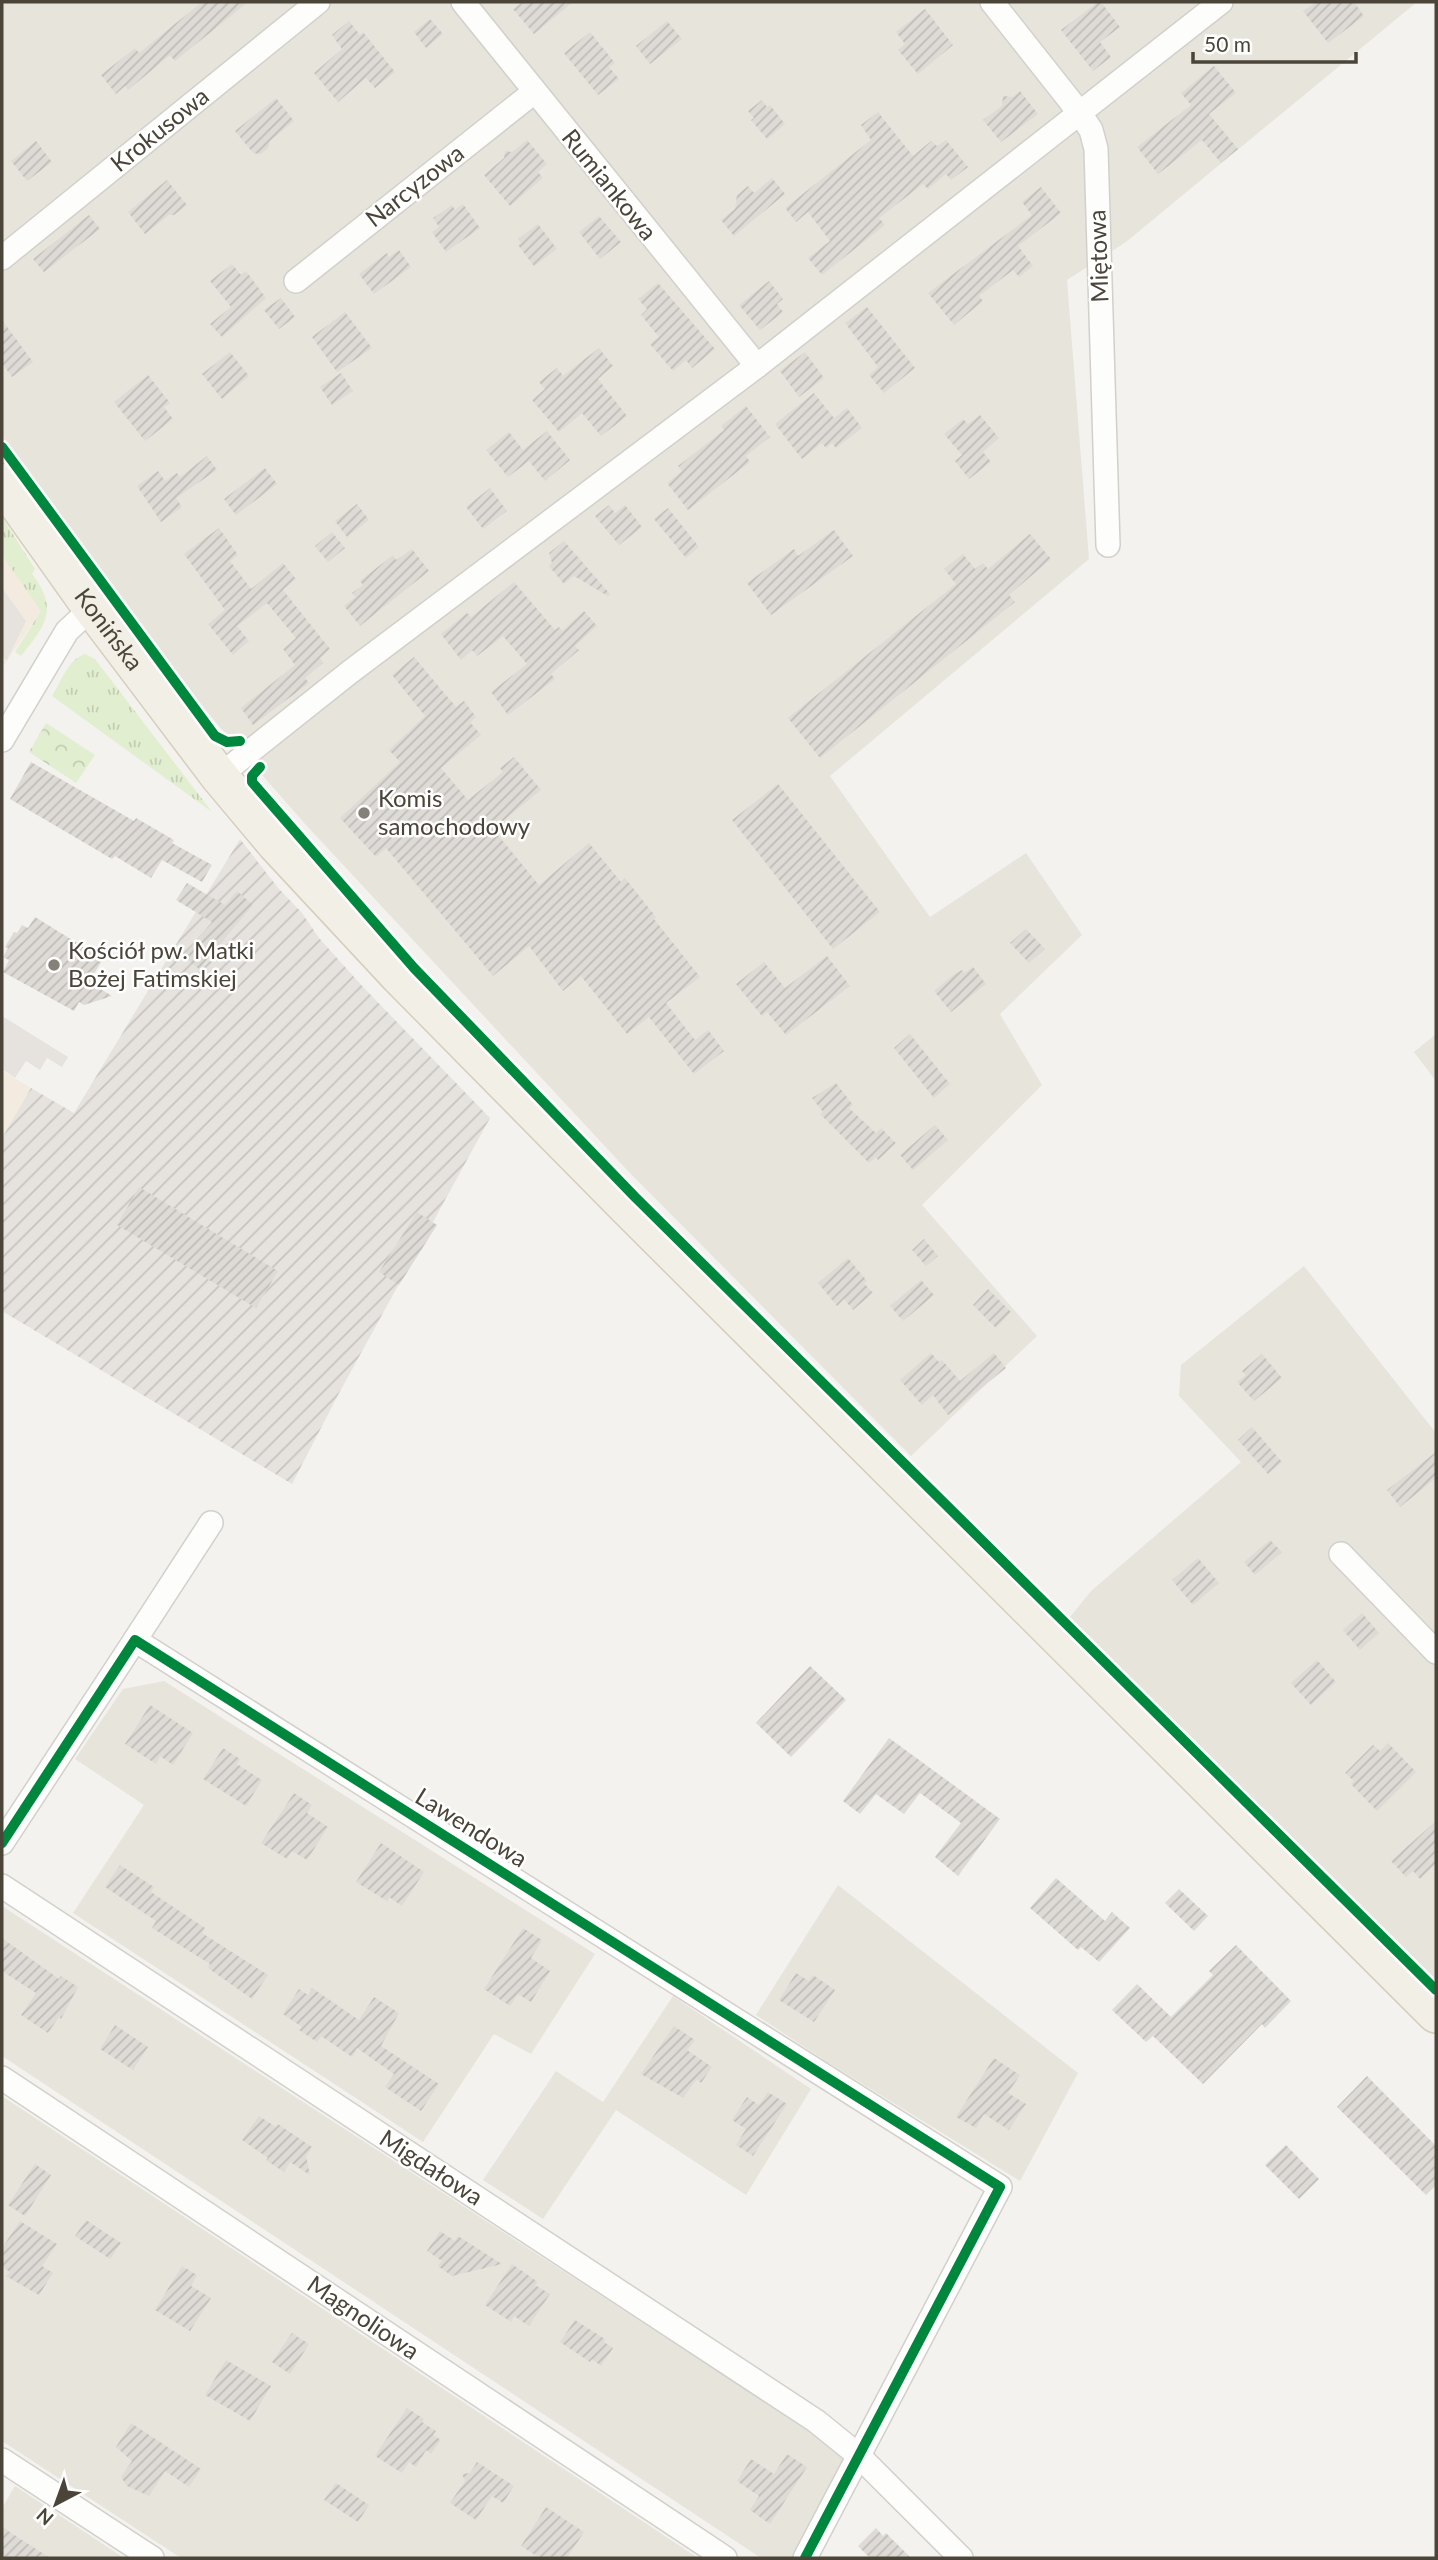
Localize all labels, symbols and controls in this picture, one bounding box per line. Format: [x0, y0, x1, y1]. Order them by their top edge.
scale bar [1193, 21, 1356, 65]
text: 50 m [1204, 31, 1251, 56]
street label: Krokusowa [104, 81, 214, 177]
street label: Rumiankowa [557, 123, 664, 245]
street label: Narcyzowa [359, 137, 469, 232]
street label: Miętowa [1081, 209, 1114, 303]
street label: Konińska [69, 582, 150, 676]
place label: Komis samochodowy [378, 783, 531, 840]
marker: Komis samochodowy [356, 805, 372, 821]
place label: Kościół pw. Matki Bożej Fatimskiej [68, 935, 254, 992]
marker: Kościół pw. Matki Bożej Fatimskiej [46, 957, 62, 973]
street label: Lawendowa [410, 1781, 533, 1873]
street label: Migdałowa [375, 2123, 489, 2211]
street label: Magnoliowa [302, 2269, 425, 2365]
north arrow [21, 2469, 91, 2539]
text: N [31, 2504, 58, 2531]

